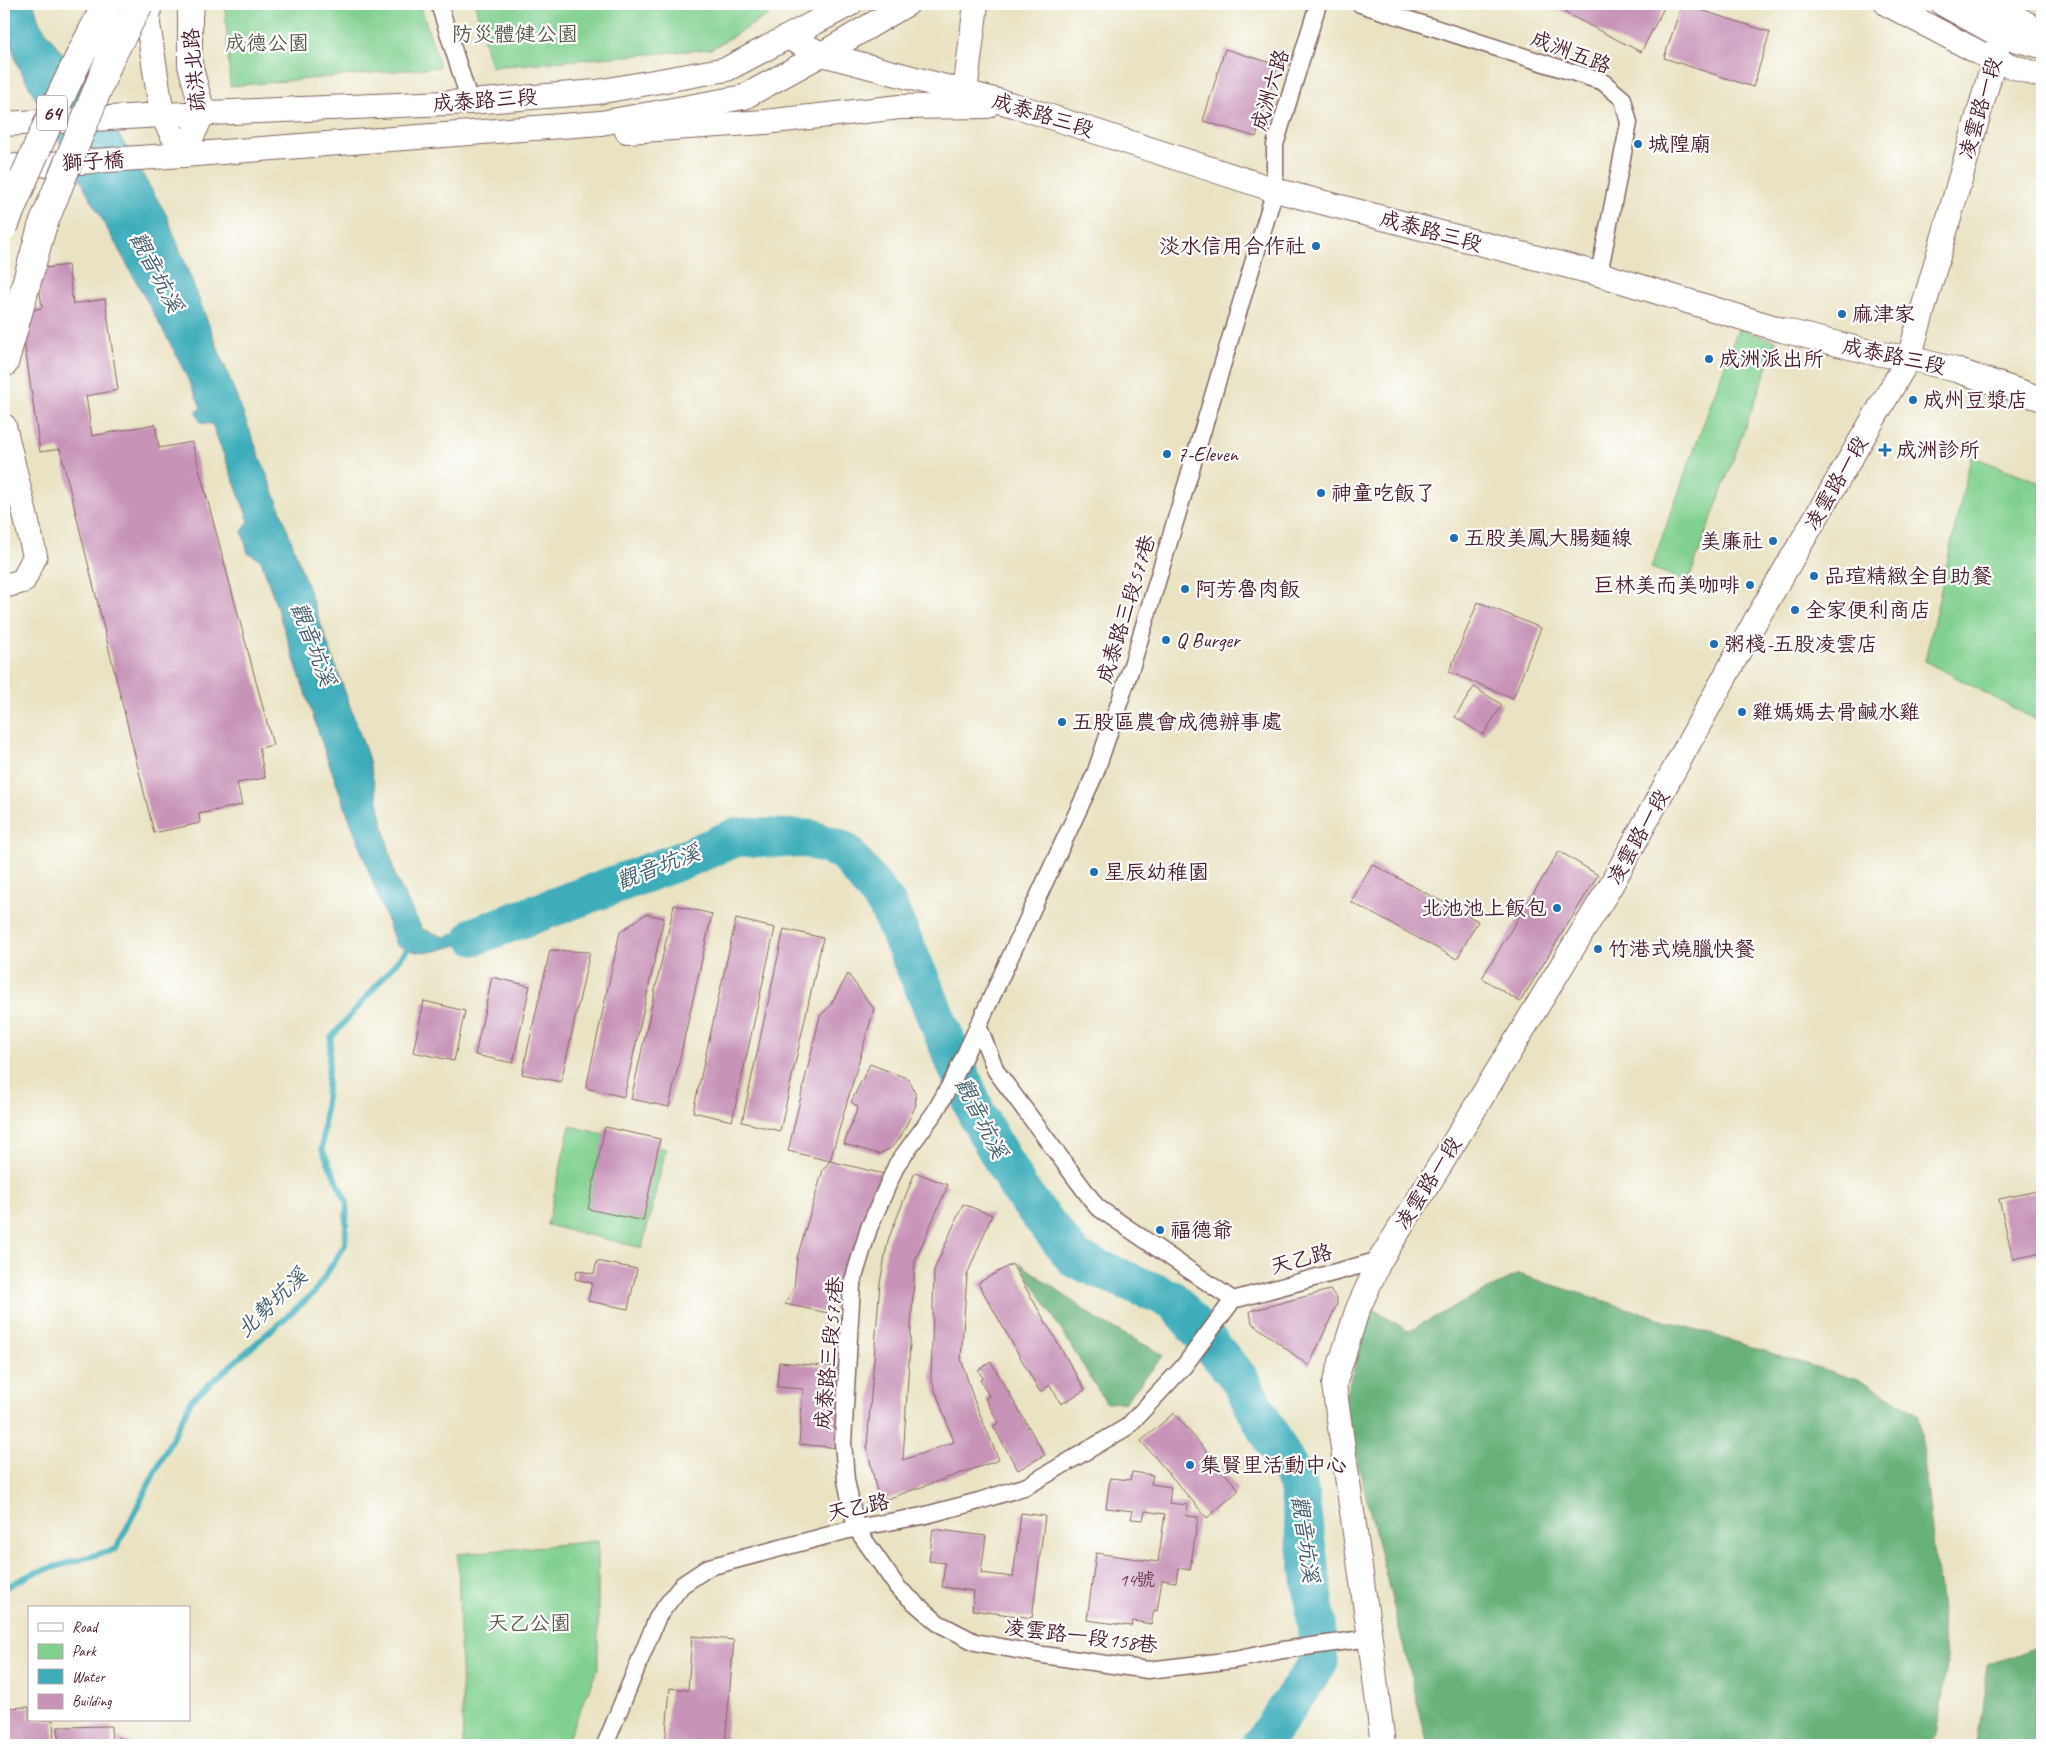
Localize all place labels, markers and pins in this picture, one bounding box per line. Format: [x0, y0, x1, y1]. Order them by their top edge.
place label: 城隍廟 [1648, 131, 1711, 157]
marker: 城隍廟 [1632, 138, 1644, 150]
place label: 淡水信用合作社 [1159, 233, 1306, 259]
marker: 淡水信用合作社 [1310, 240, 1322, 252]
place label: 麻津家 [1852, 301, 1915, 327]
marker: 麻津家 [1836, 308, 1848, 320]
place label: 成洲派出所 [1719, 346, 1824, 372]
marker: 成洲派出所 [1703, 353, 1715, 365]
place label: 成州豆漿店 [1923, 387, 2028, 413]
marker: 成州豆漿店 [1907, 394, 1919, 406]
place label: 成洲診所 [1896, 437, 1980, 463]
place label: 7-Eleven [1177, 441, 1240, 467]
marker: 成洲診所 [1878, 443, 1892, 457]
marker: 7-Eleven [1161, 448, 1173, 460]
place label: 神童吃飯了 [1331, 480, 1436, 506]
marker: 神童吃飯了 [1315, 487, 1327, 499]
place label: 五股美鳳大腸麵線 [1464, 525, 1632, 551]
place label: 美廉社 [1700, 528, 1763, 554]
marker: 五股美鳳大腸麵線 [1448, 532, 1460, 544]
marker: 美廉社 [1767, 535, 1779, 547]
place label: 品瑄精緻全自助餐 [1824, 563, 1992, 589]
marker: 品瑄精緻全自助餐 [1808, 570, 1820, 582]
place label: 巨林美而美咖啡 [1593, 572, 1740, 598]
place label: 阿芳魯肉飯 [1195, 576, 1300, 602]
marker: 巨林美而美咖啡 [1744, 579, 1756, 591]
marker: 阿芳魯肉飯 [1179, 583, 1191, 595]
place label: 全家便利商店 [1805, 597, 1931, 623]
marker: 全家便利商店 [1789, 604, 1801, 616]
place label: Q Burger [1176, 627, 1241, 653]
place label: 粥棧-五股凌雲店 [1724, 631, 1878, 657]
marker: Q Burger [1160, 634, 1172, 646]
marker: 粥棧-五股凌雲店 [1708, 638, 1720, 650]
place label: 雞媽媽去骨鹹水雞 [1752, 699, 1920, 725]
marker: 雞媽媽去骨鹹水雞 [1736, 706, 1748, 718]
place label: 五股區農會成德辦事處 [1072, 709, 1282, 735]
marker: 五股區農會成德辦事處 [1056, 716, 1068, 728]
place label: 星辰幼稚園 [1104, 859, 1209, 885]
marker: 星辰幼稚園 [1088, 866, 1100, 878]
place label: 北池池上飯包 [1421, 895, 1547, 921]
marker: 北池池上飯包 [1551, 902, 1563, 914]
place label: 竹港式燒臘快餐 [1608, 936, 1755, 962]
marker: 竹港式燒臘快餐 [1592, 943, 1604, 955]
place label: 福德爺 [1170, 1217, 1233, 1243]
marker: 福德爺 [1154, 1224, 1166, 1236]
place label: 集賢里活動中心 [1200, 1452, 1347, 1478]
marker: 集賢里活動中心 [1184, 1459, 1196, 1471]

